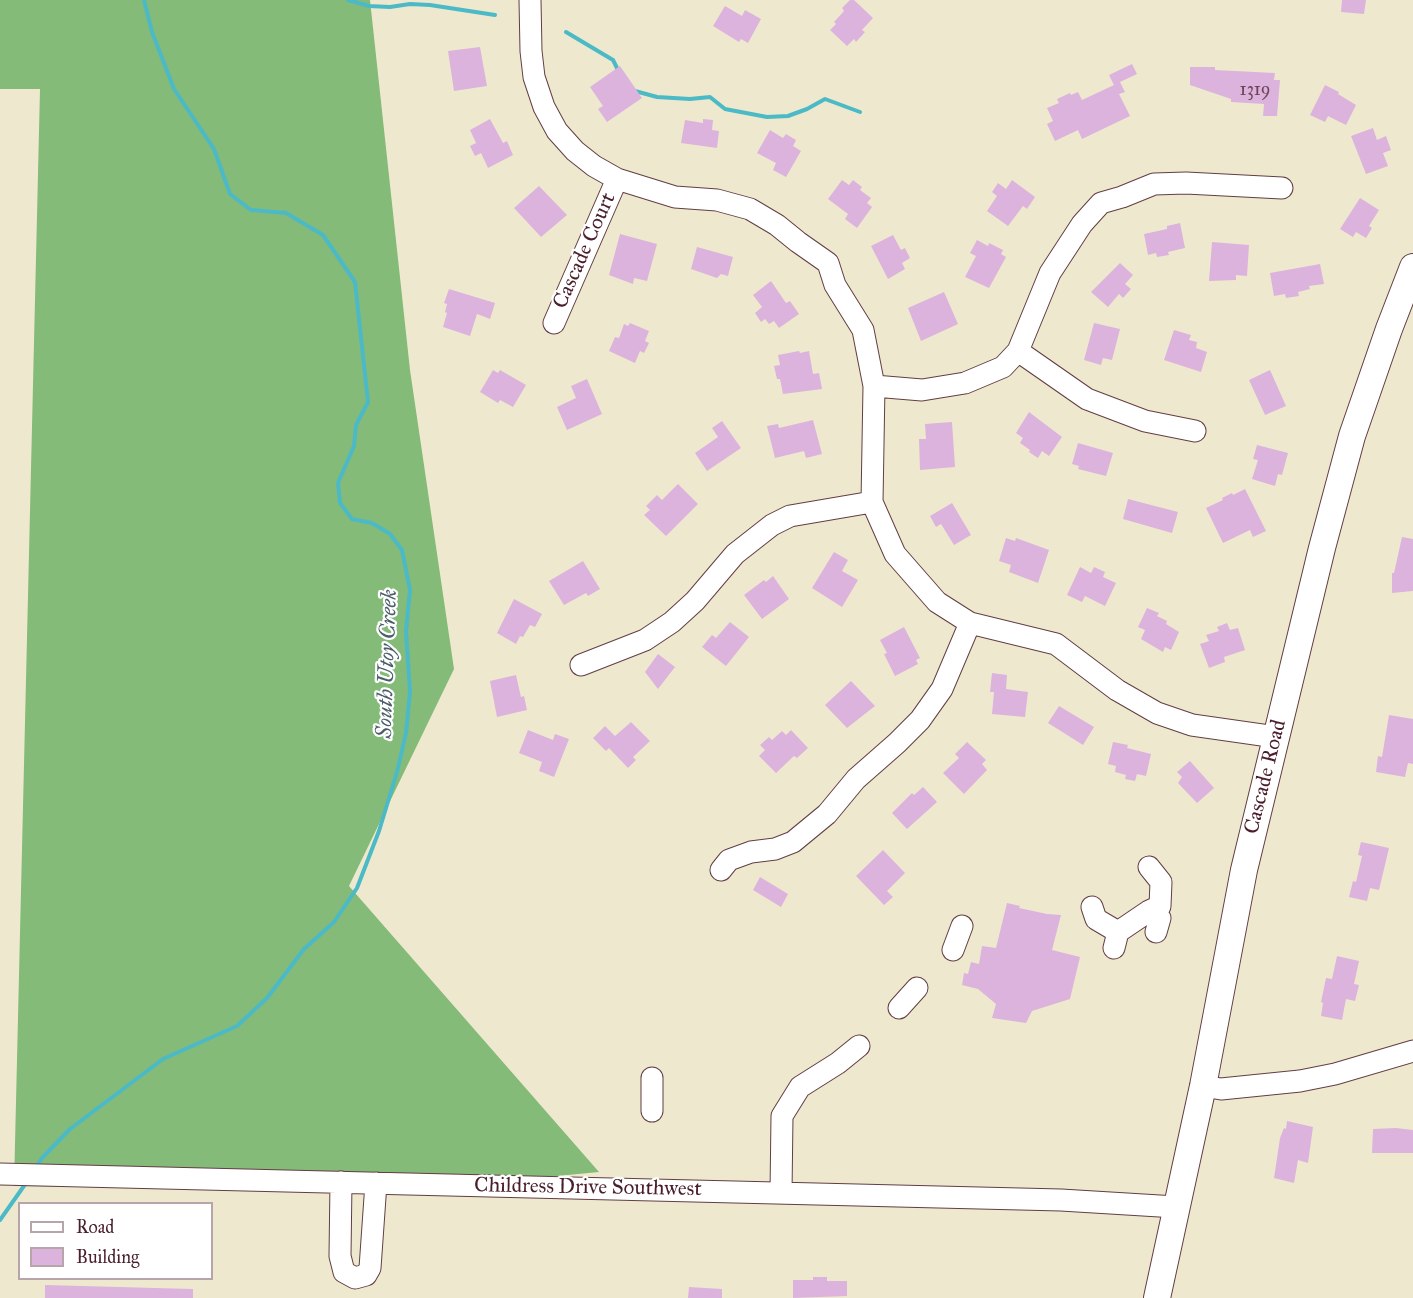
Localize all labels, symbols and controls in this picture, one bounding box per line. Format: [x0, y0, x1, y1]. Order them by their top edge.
house number: 1319 [1240, 80, 1270, 102]
street label: Cascade Court [548, 189, 622, 313]
water label: South Utoy Creek [372, 589, 404, 739]
street label: Cascade Road [1240, 717, 1292, 837]
street label: Childress Drive Southwest [474, 1173, 702, 1203]
legend [18, 1202, 213, 1280]
text: Road [76, 1216, 114, 1238]
text: Building [76, 1246, 139, 1268]

